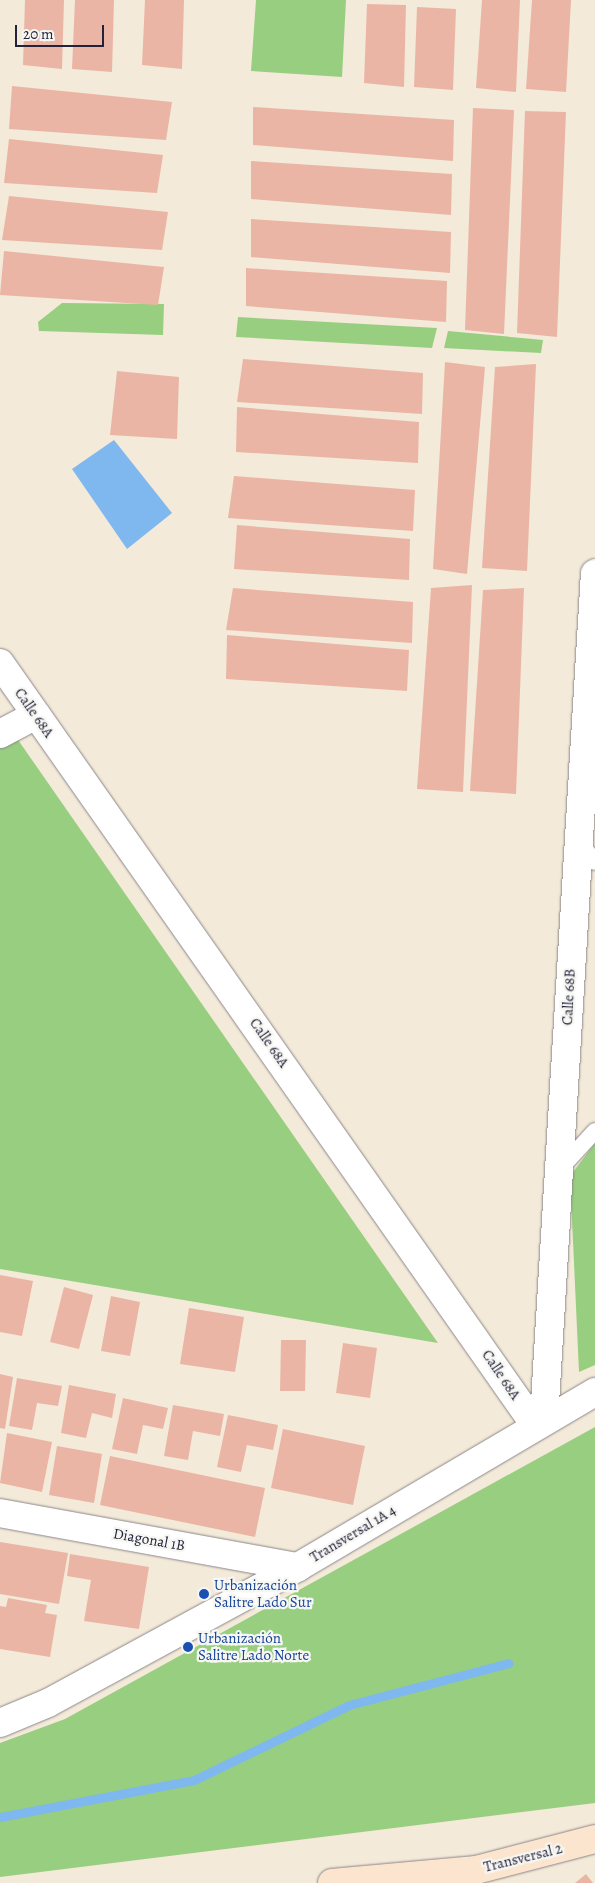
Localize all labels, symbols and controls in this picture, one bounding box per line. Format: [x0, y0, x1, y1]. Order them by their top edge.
scale bar [18, 15, 106, 47]
text: 20 m [23, 24, 54, 44]
street label: Calle 68A [10, 685, 58, 741]
street label: Calle 68B [559, 968, 579, 1026]
street label: Calle 68A [245, 1015, 293, 1071]
street label: Calle 68A [478, 1347, 524, 1403]
street label: Transversal 1A 4 [307, 1501, 399, 1567]
street label: Diagonal 1B [112, 1525, 186, 1555]
place label: Urbanización Salitre Lado Sur [214, 1576, 312, 1611]
marker: Urbanización Salitre Lado Sur [198, 1588, 210, 1600]
place label: Urbanización Salitre Lado Norte [198, 1629, 309, 1664]
marker: Urbanización Salitre Lado Norte [182, 1641, 194, 1653]
street label: Transversal 2 [482, 1840, 564, 1876]

